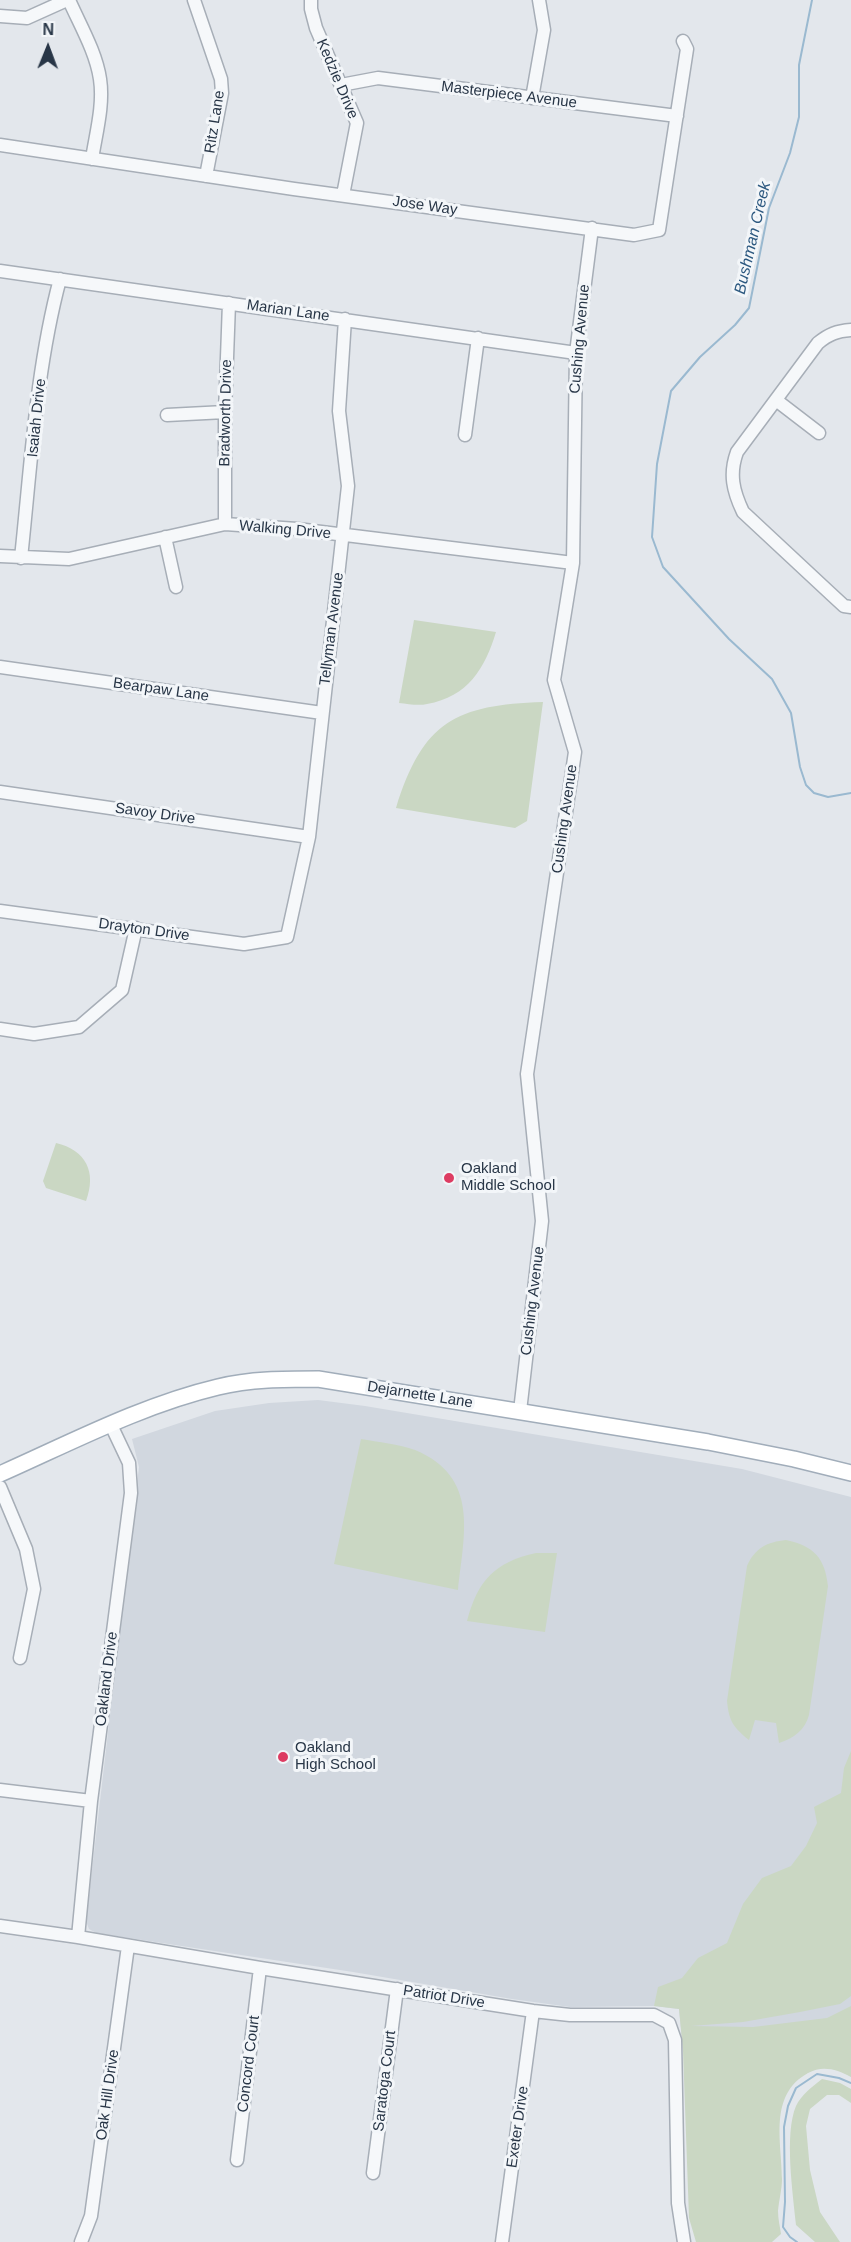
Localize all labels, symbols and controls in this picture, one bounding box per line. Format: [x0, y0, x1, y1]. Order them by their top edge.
north arrow [18, 18, 78, 78]
text: N [42, 21, 54, 38]
street label: Kedzie Drive [312, 36, 362, 122]
street label: Masterpiece Avenue [440, 78, 578, 112]
street label: Ritz Lane [201, 89, 229, 155]
water label: Bushman Creek [731, 180, 775, 296]
street label: Jose Way [391, 193, 459, 219]
street label: Cushing Avenue [566, 284, 594, 394]
street label: Marian Lane [245, 296, 331, 326]
street label: Bradworth Drive [216, 359, 236, 467]
street label: Isaiah Drive [24, 378, 50, 458]
street label: Walking Drive [238, 517, 332, 543]
street label: Tellyman Avenue [316, 571, 348, 687]
street label: Bearpaw Lane [112, 674, 210, 706]
street label: Cushing Avenue [548, 763, 582, 875]
street label: Savoy Drive [114, 799, 196, 829]
street label: Drayton Drive [97, 915, 191, 945]
place label: Oakland Middle School [461, 1160, 555, 1195]
marker: Oakland Middle School [442, 1171, 456, 1185]
street label: Cushing Avenue [517, 1245, 549, 1357]
street label: Dejarnette Lane [366, 1378, 474, 1412]
street label: Oakland Drive [92, 1631, 122, 1727]
place label: Oakland High School [295, 1739, 376, 1774]
marker: Oakland High School [276, 1750, 290, 1764]
street label: Patriot Drive [402, 1982, 486, 2012]
street label: Concord Court [234, 2014, 264, 2114]
street label: Saratoga Court [370, 2029, 400, 2133]
street label: Oak Hill Drive [93, 2048, 123, 2142]
street label: Exeter Drive [503, 2085, 533, 2169]

